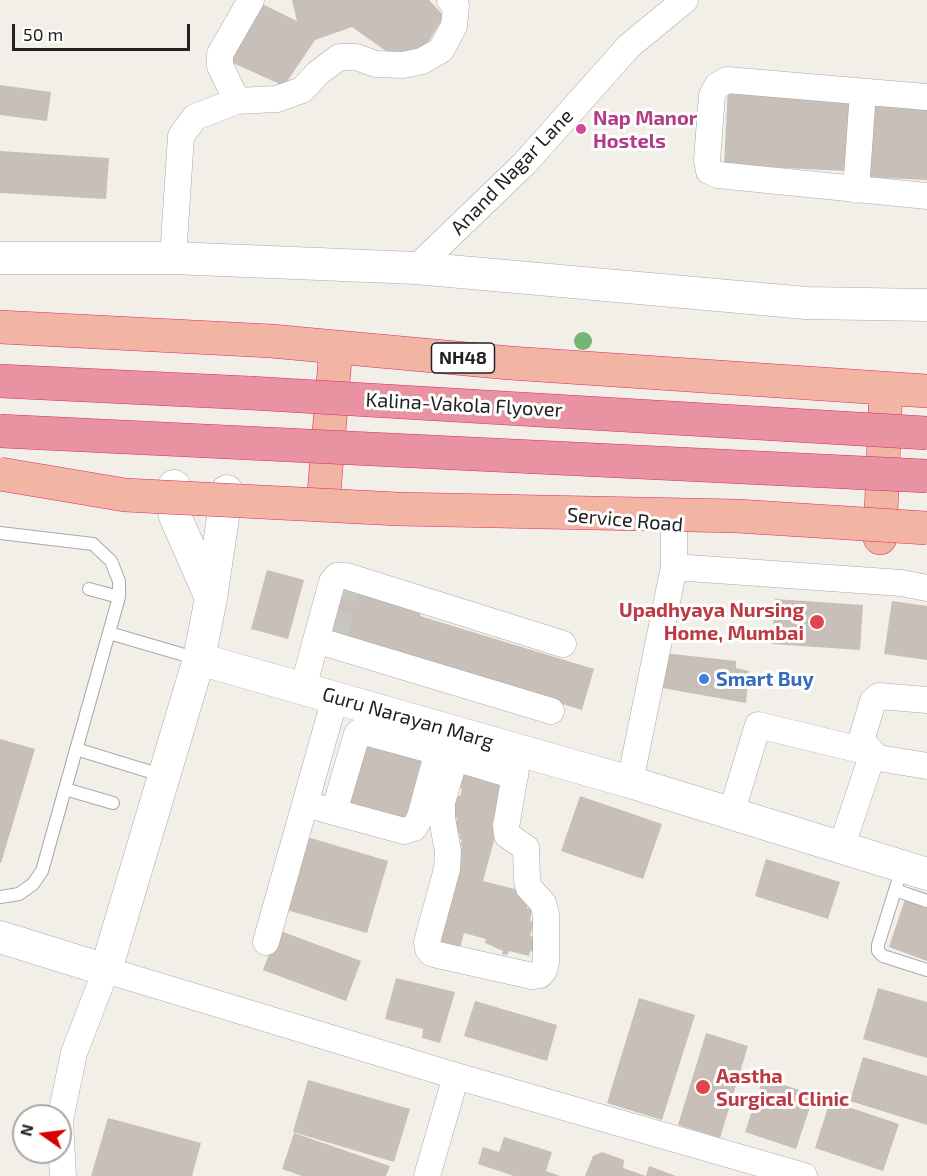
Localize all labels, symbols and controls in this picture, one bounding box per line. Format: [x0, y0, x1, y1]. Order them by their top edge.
scale bar [15, 12, 194, 50]
text: 50 m [23, 23, 63, 45]
street label: Anand Nagar Lane [446, 104, 578, 240]
place label: Nap Manor Hostels [593, 106, 697, 153]
marker: Nap Manor Hostels [574, 122, 588, 136]
road number: NH48 [432, 343, 494, 373]
street label: Kalina-Vakola Flyover [365, 388, 563, 422]
street label: Service Road [566, 503, 684, 537]
place label: Upadhyaya Nursing Home, Mumbai [619, 598, 804, 645]
marker: Upadhyaya Nursing Home, Mumbai [808, 613, 826, 631]
place label: Smart Buy [716, 667, 814, 691]
marker: Smart Buy [697, 672, 711, 686]
street label: Guru Narayan Marg [320, 682, 496, 754]
place label: Aastha Surgical Clinic [716, 1064, 849, 1111]
marker: Aastha Surgical Clinic [694, 1078, 712, 1096]
north arrow [12, 1104, 72, 1164]
text: N [15, 1122, 37, 1138]

